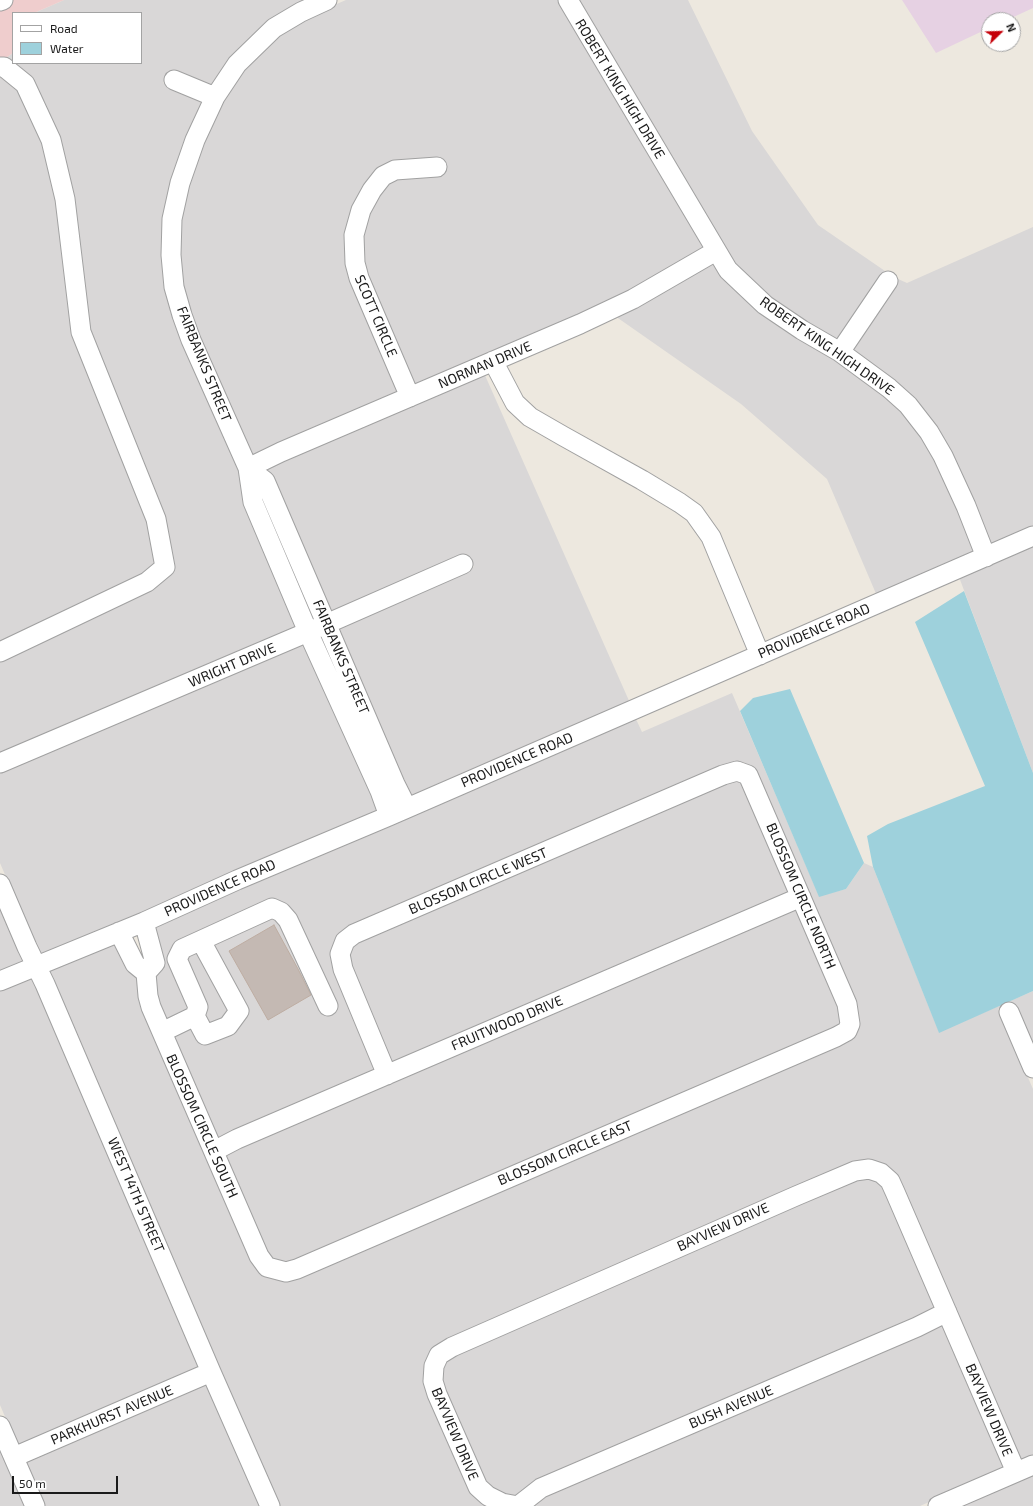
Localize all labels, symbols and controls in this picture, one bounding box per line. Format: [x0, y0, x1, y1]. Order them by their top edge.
legend [12, 12, 142, 64]
north arrow [981, 12, 1021, 52]
street label: ROBERT KING HIGH DRIVE [572, 16, 668, 162]
text: Road [50, 21, 78, 35]
text: N [1004, 21, 1019, 34]
text: Water [50, 41, 84, 55]
street label: SCOTT CIRCLE [351, 272, 401, 360]
street label: ROBERT KING HIGH DRIVE [757, 293, 897, 399]
street label: FAIRBANKS STREET [173, 304, 235, 424]
street label: NORMAN DRIVE [436, 338, 534, 392]
street label: FAIRBANKS STREET [309, 597, 373, 717]
street label: PROVIDENCE ROAD [755, 600, 873, 662]
street label: WRIGHT DRIVE [186, 639, 278, 691]
street label: PROVIDENCE ROAD [458, 729, 576, 791]
street label: BLOSSOM CIRCLE NORTH [763, 820, 839, 972]
street label: BLOSSOM CIRCLE WEST [406, 844, 550, 918]
street label: PROVIDENCE ROAD [162, 856, 278, 920]
street label: FRUITWOOD DRIVE [449, 992, 565, 1054]
street label: BLOSSOM CIRCLE SOUTH [163, 1051, 241, 1201]
street label: BLOSSOM CIRCLE EAST [495, 1117, 635, 1189]
street label: WEST 14TH STREET [104, 1135, 168, 1255]
street label: BAYVIEW DRIVE [674, 1199, 772, 1255]
street label: BAYVIEW DRIVE [962, 1361, 1016, 1459]
street label: PARKHURST AVENUE [48, 1382, 176, 1448]
street label: BUSH AVENUE [686, 1382, 776, 1432]
street label: BAYVIEW DRIVE [428, 1385, 482, 1483]
scale bar [14, 1468, 120, 1494]
text: 50 m [19, 1476, 46, 1490]

